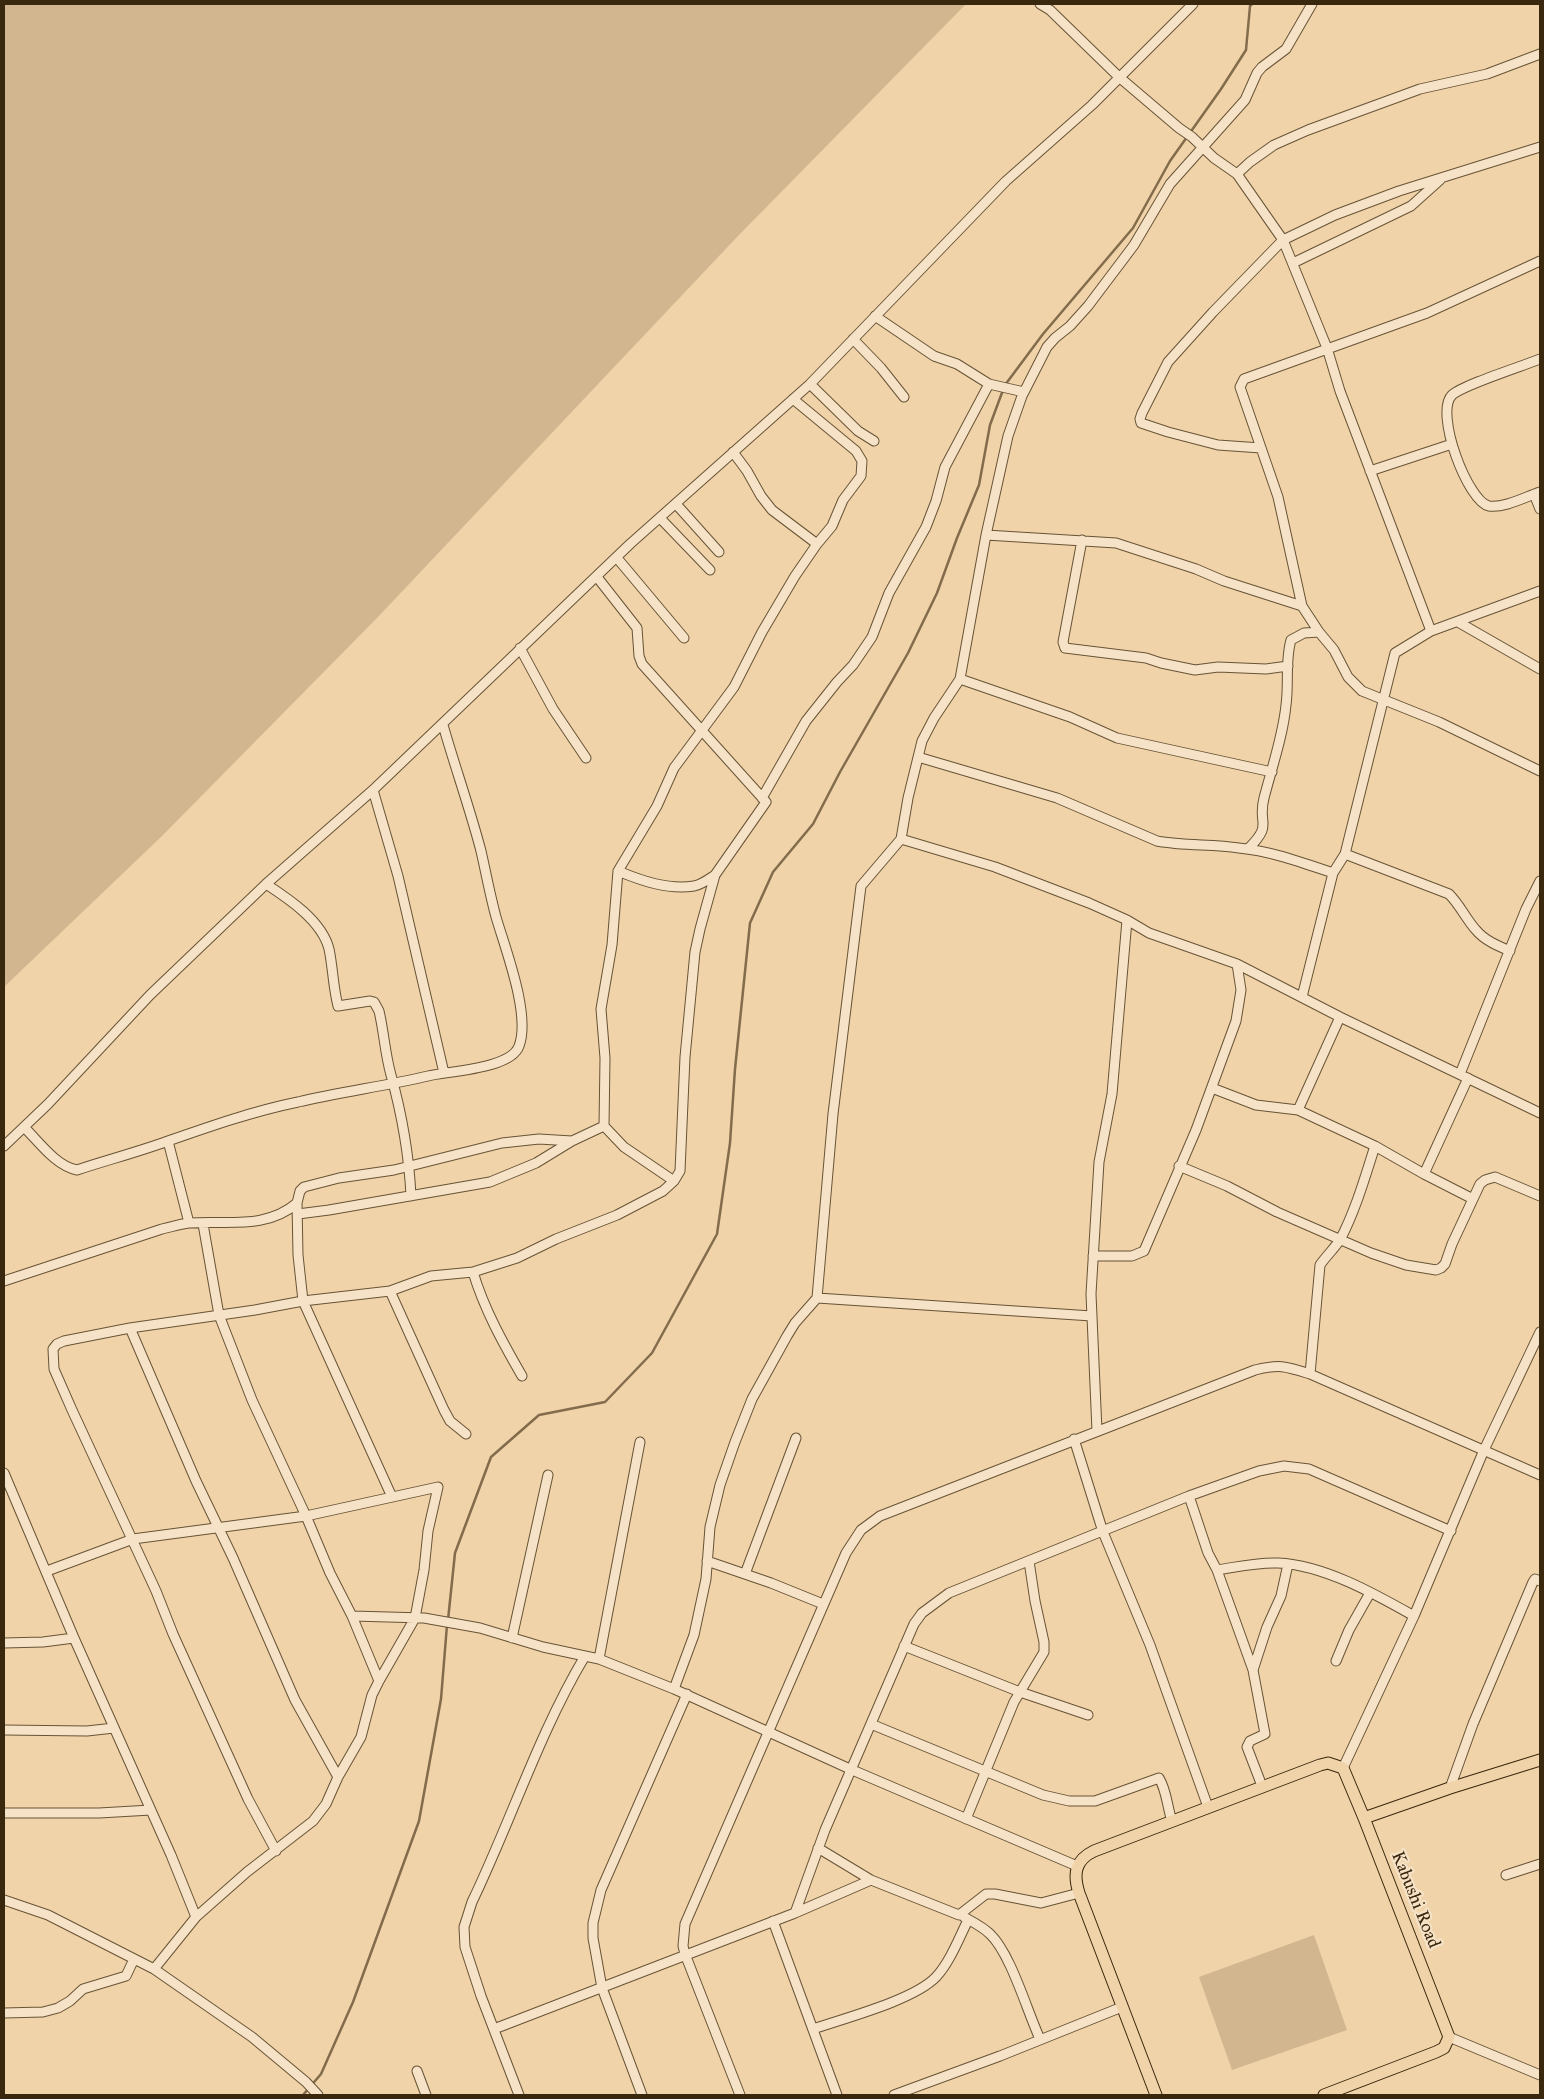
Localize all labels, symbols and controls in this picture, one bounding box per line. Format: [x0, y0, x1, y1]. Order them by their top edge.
street label: Kabushi Road [1386, 1848, 1444, 1952]

